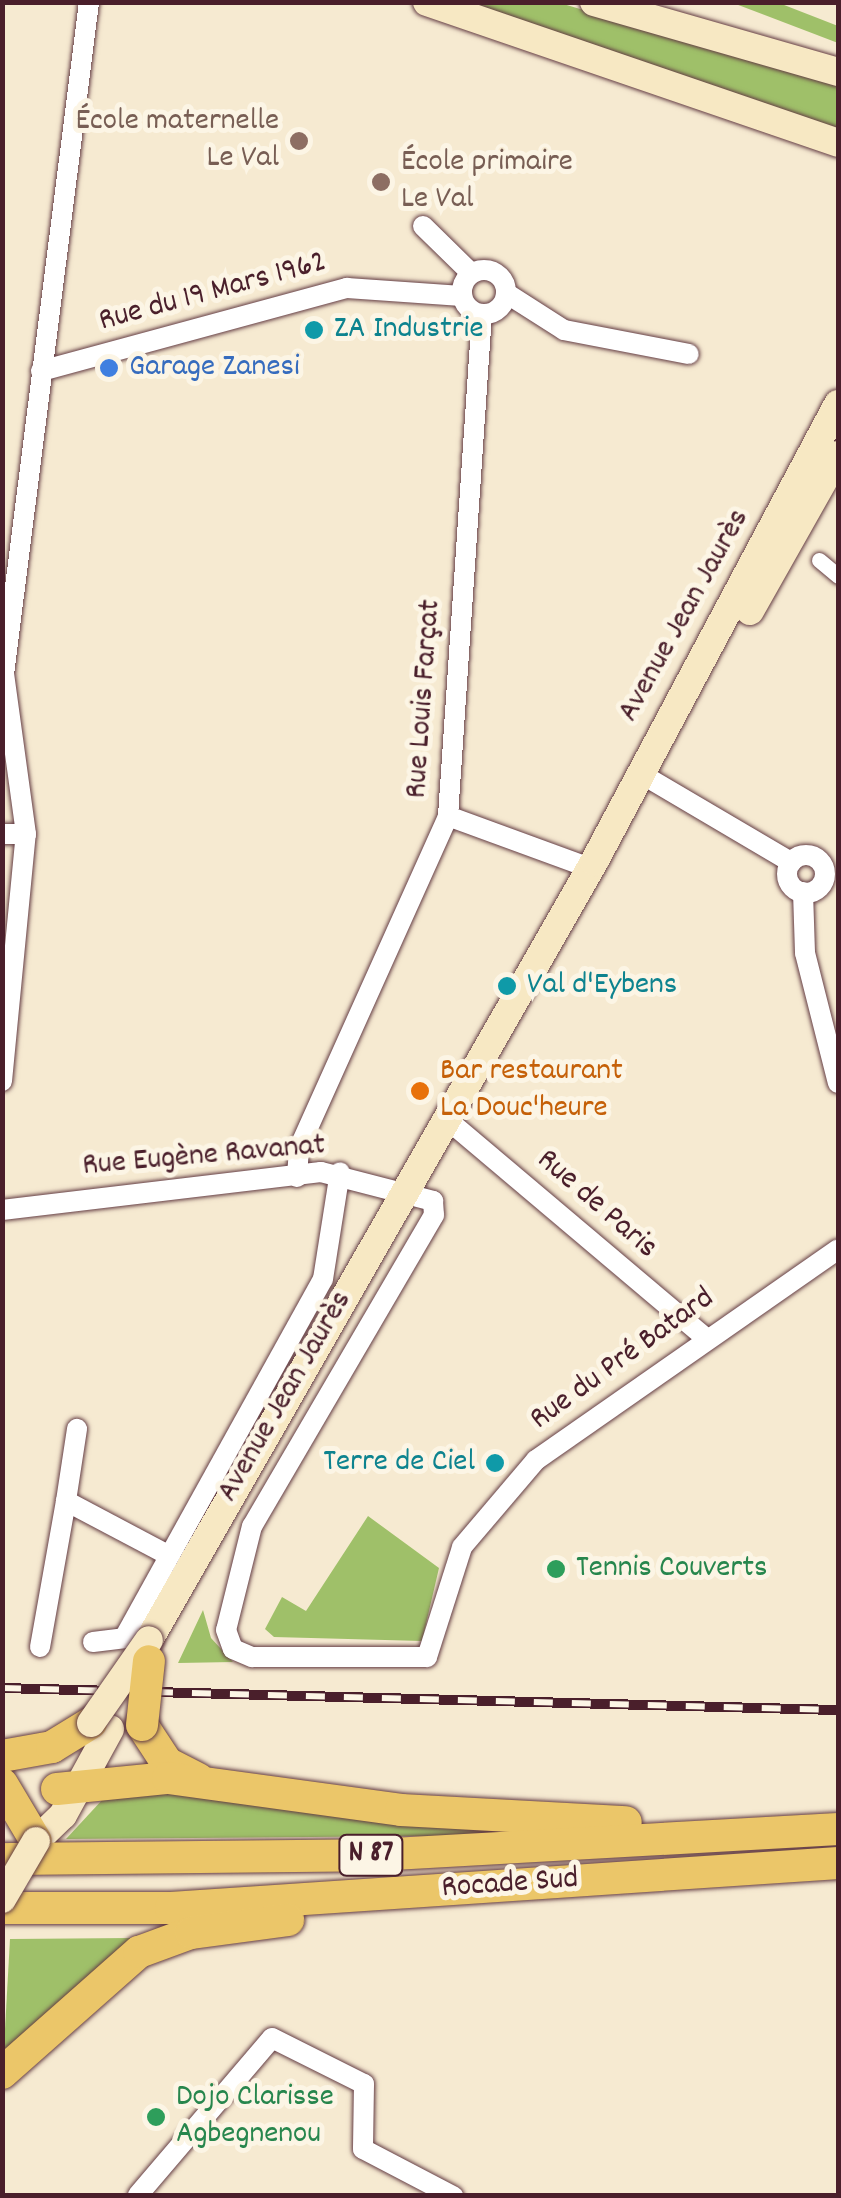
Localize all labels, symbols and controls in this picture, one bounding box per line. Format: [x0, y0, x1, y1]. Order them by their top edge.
place label: École maternelle Le Val [75, 104, 279, 179]
marker: École maternelle Le Val [288, 130, 310, 152]
place label: École primaire Le Val [401, 145, 573, 220]
marker: École primaire Le Val [370, 171, 392, 193]
street label: Rue du 19 Mars 1962 [95, 244, 331, 342]
place label: ZA Industrie [334, 311, 484, 349]
marker: ZA Industrie [303, 319, 325, 341]
place label: Garage Zanesi [129, 349, 300, 387]
marker: Garage Zanesi [98, 357, 120, 379]
street label: Avenue Jean Jaurès [611, 503, 759, 729]
street label: Rue Louis Farçat [399, 598, 451, 800]
place label: Val d'Eybens [527, 967, 677, 1005]
marker: Val d'Eybens [496, 975, 518, 997]
place label: Bar restaurant La Douc'heure [440, 1054, 623, 1129]
marker: Bar restaurant La Douc'heure [409, 1080, 431, 1102]
street label: Rue Eugène Ravanat [81, 1127, 327, 1187]
street label: Rue de Paris [528, 1142, 664, 1268]
street label: Rue du Pré Batard [523, 1280, 723, 1440]
street label: Avenue Jean Jaurès [210, 1285, 362, 1509]
place label: Terre de Ciel [323, 1444, 475, 1482]
marker: Terre de Ciel [484, 1452, 506, 1474]
place label: Tennis Couverts [576, 1550, 768, 1588]
marker: Tennis Couverts [545, 1558, 567, 1580]
road number: N 87 [336, 1830, 406, 1880]
street label: Rocade Sud [440, 1861, 580, 1909]
place label: Dojo Clarisse Agbegnenou [176, 2080, 334, 2155]
marker: Dojo Clarisse Agbegnenou [145, 2106, 167, 2128]

